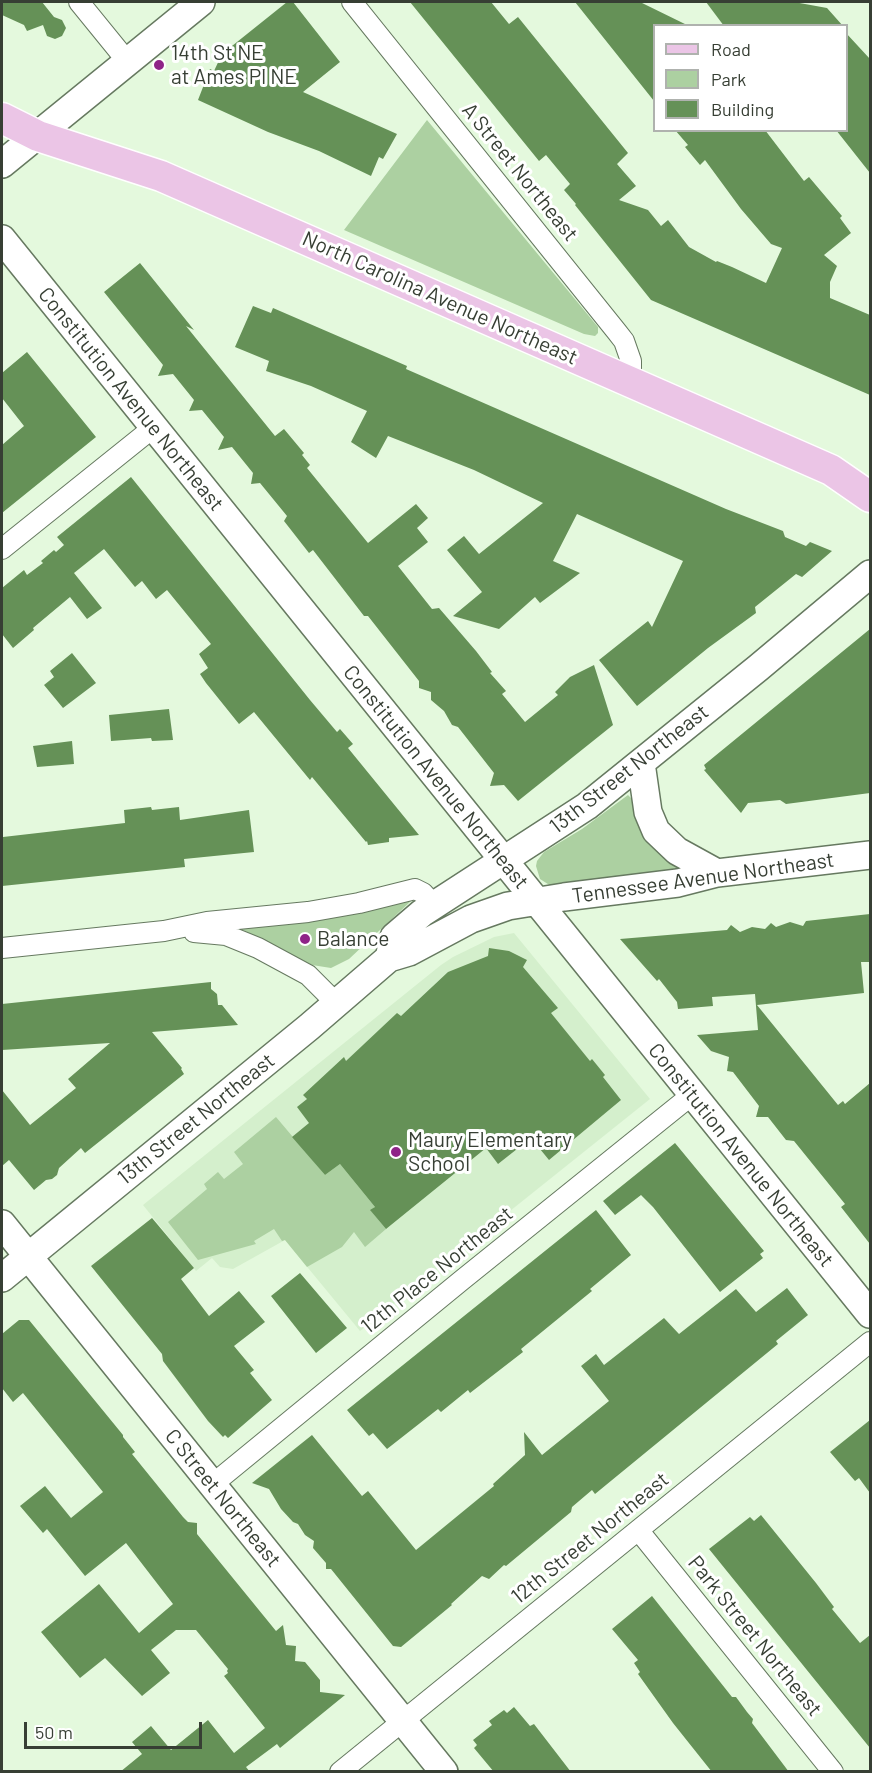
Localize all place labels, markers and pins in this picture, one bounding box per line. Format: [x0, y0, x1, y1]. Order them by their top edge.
place label: 14th St NE at Ames Pl NE [171, 40, 297, 90]
marker: 14th St NE at Ames Pl NE [152, 58, 166, 72]
place label: Balance [317, 926, 390, 952]
marker: Balance [298, 932, 312, 946]
place label: Maury Elementary School [408, 1127, 572, 1177]
marker: Maury Elementary School [389, 1145, 403, 1159]

